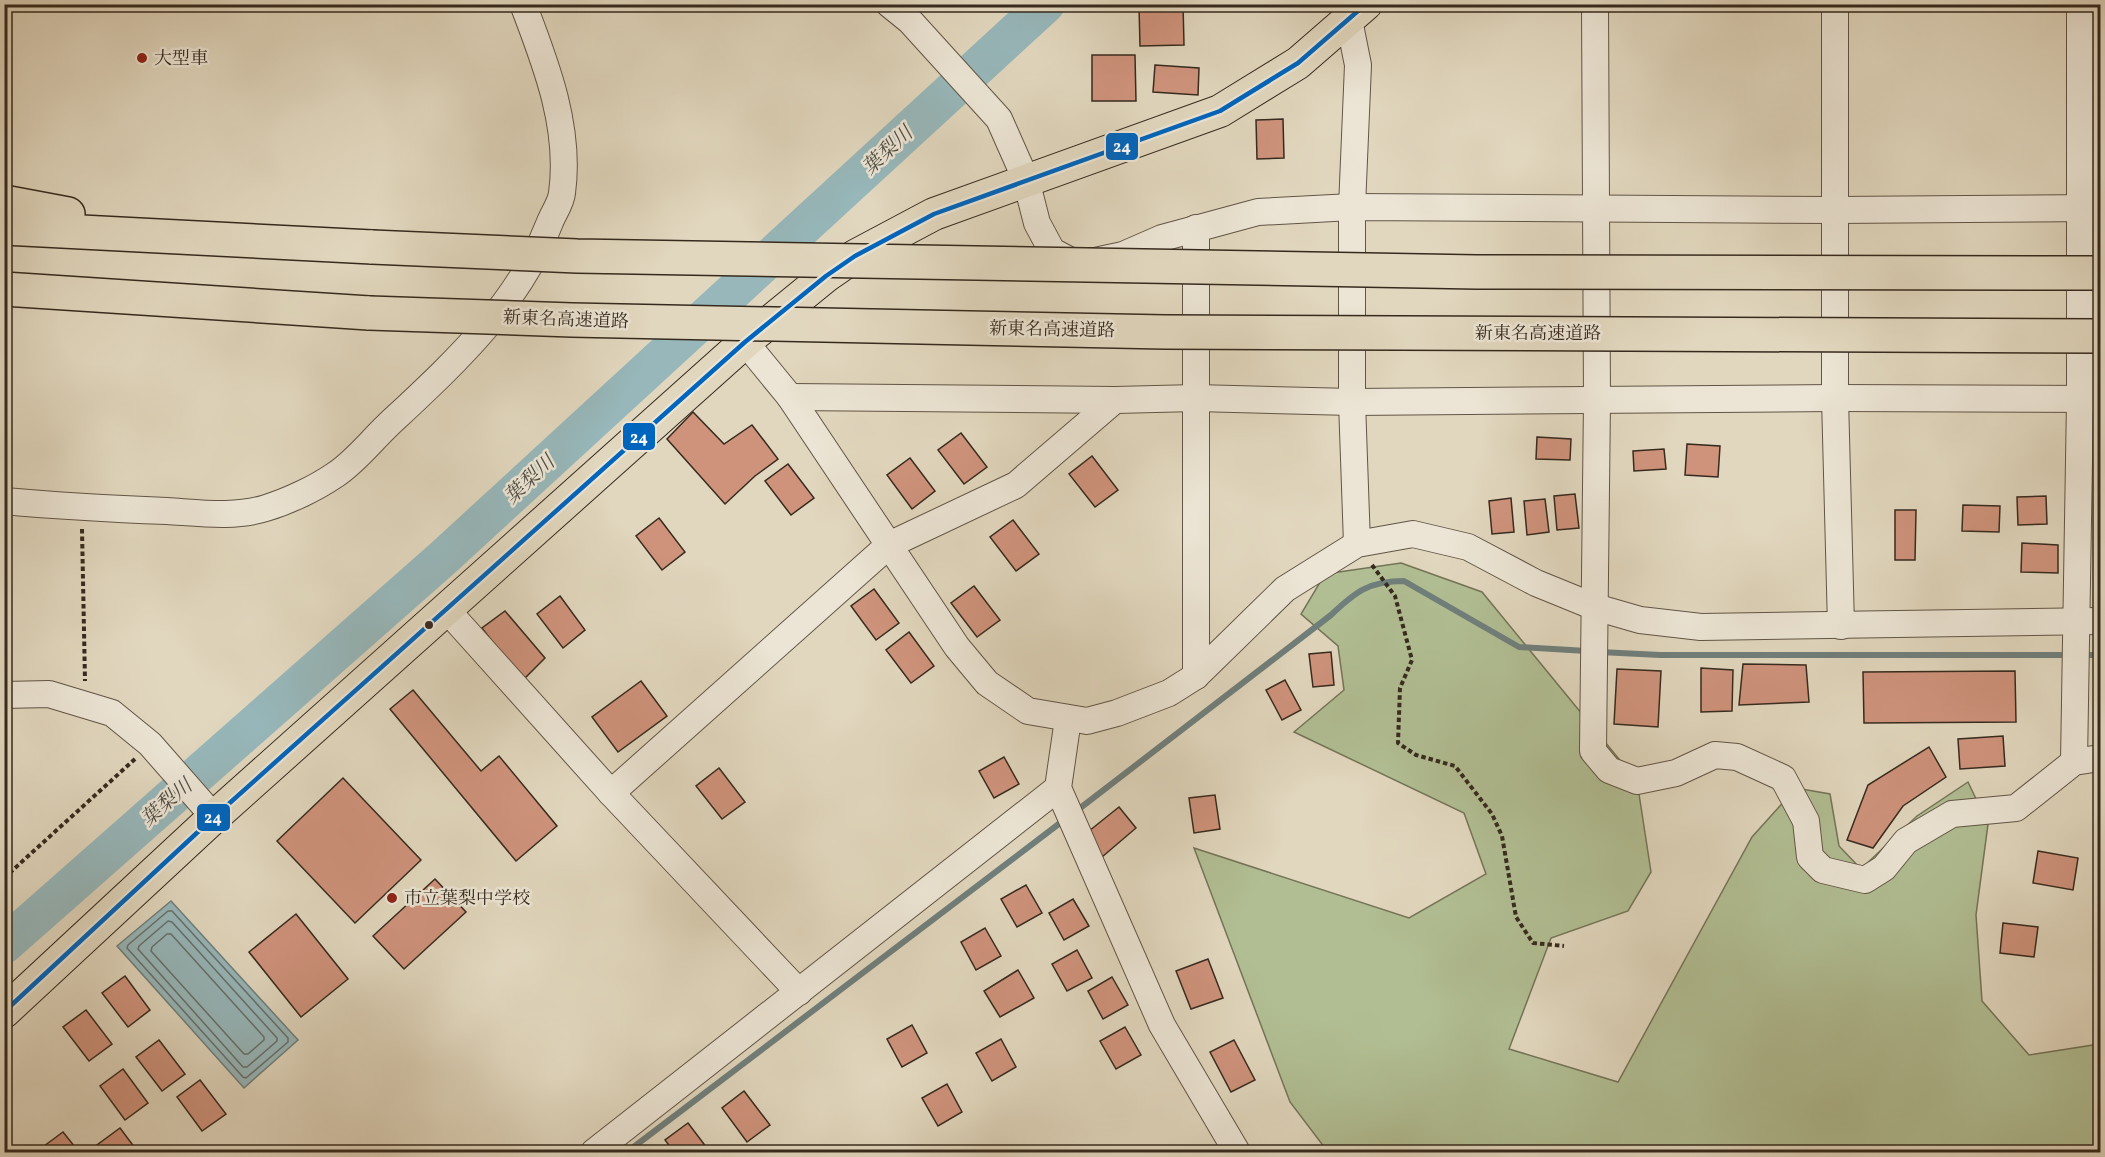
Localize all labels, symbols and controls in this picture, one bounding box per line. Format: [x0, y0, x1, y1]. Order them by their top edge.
place label: 大型車 [154, 47, 208, 72]
marker: 大型車 [135, 51, 149, 65]
water label: 葉梨川 [857, 119, 921, 182]
line badge: 24 [1105, 132, 1139, 161]
text: 24 [1113, 137, 1131, 159]
street label: 新東名高速道路 [503, 306, 629, 335]
street label: 新東名高速道路 [989, 317, 1115, 344]
street label: 新東名高速道路 [1475, 322, 1601, 347]
line badge: 24 [622, 422, 656, 451]
text: 24 [630, 428, 648, 450]
water label: 葉梨川 [499, 448, 563, 511]
unlabelled marker [423, 619, 435, 631]
water label: 葉梨川 [135, 772, 201, 834]
line badge: 24 [196, 803, 231, 832]
text: 24 [204, 808, 222, 830]
place label: 市立葉梨中学校 [404, 887, 530, 912]
marker: 市立葉梨中学校 [385, 891, 399, 905]

